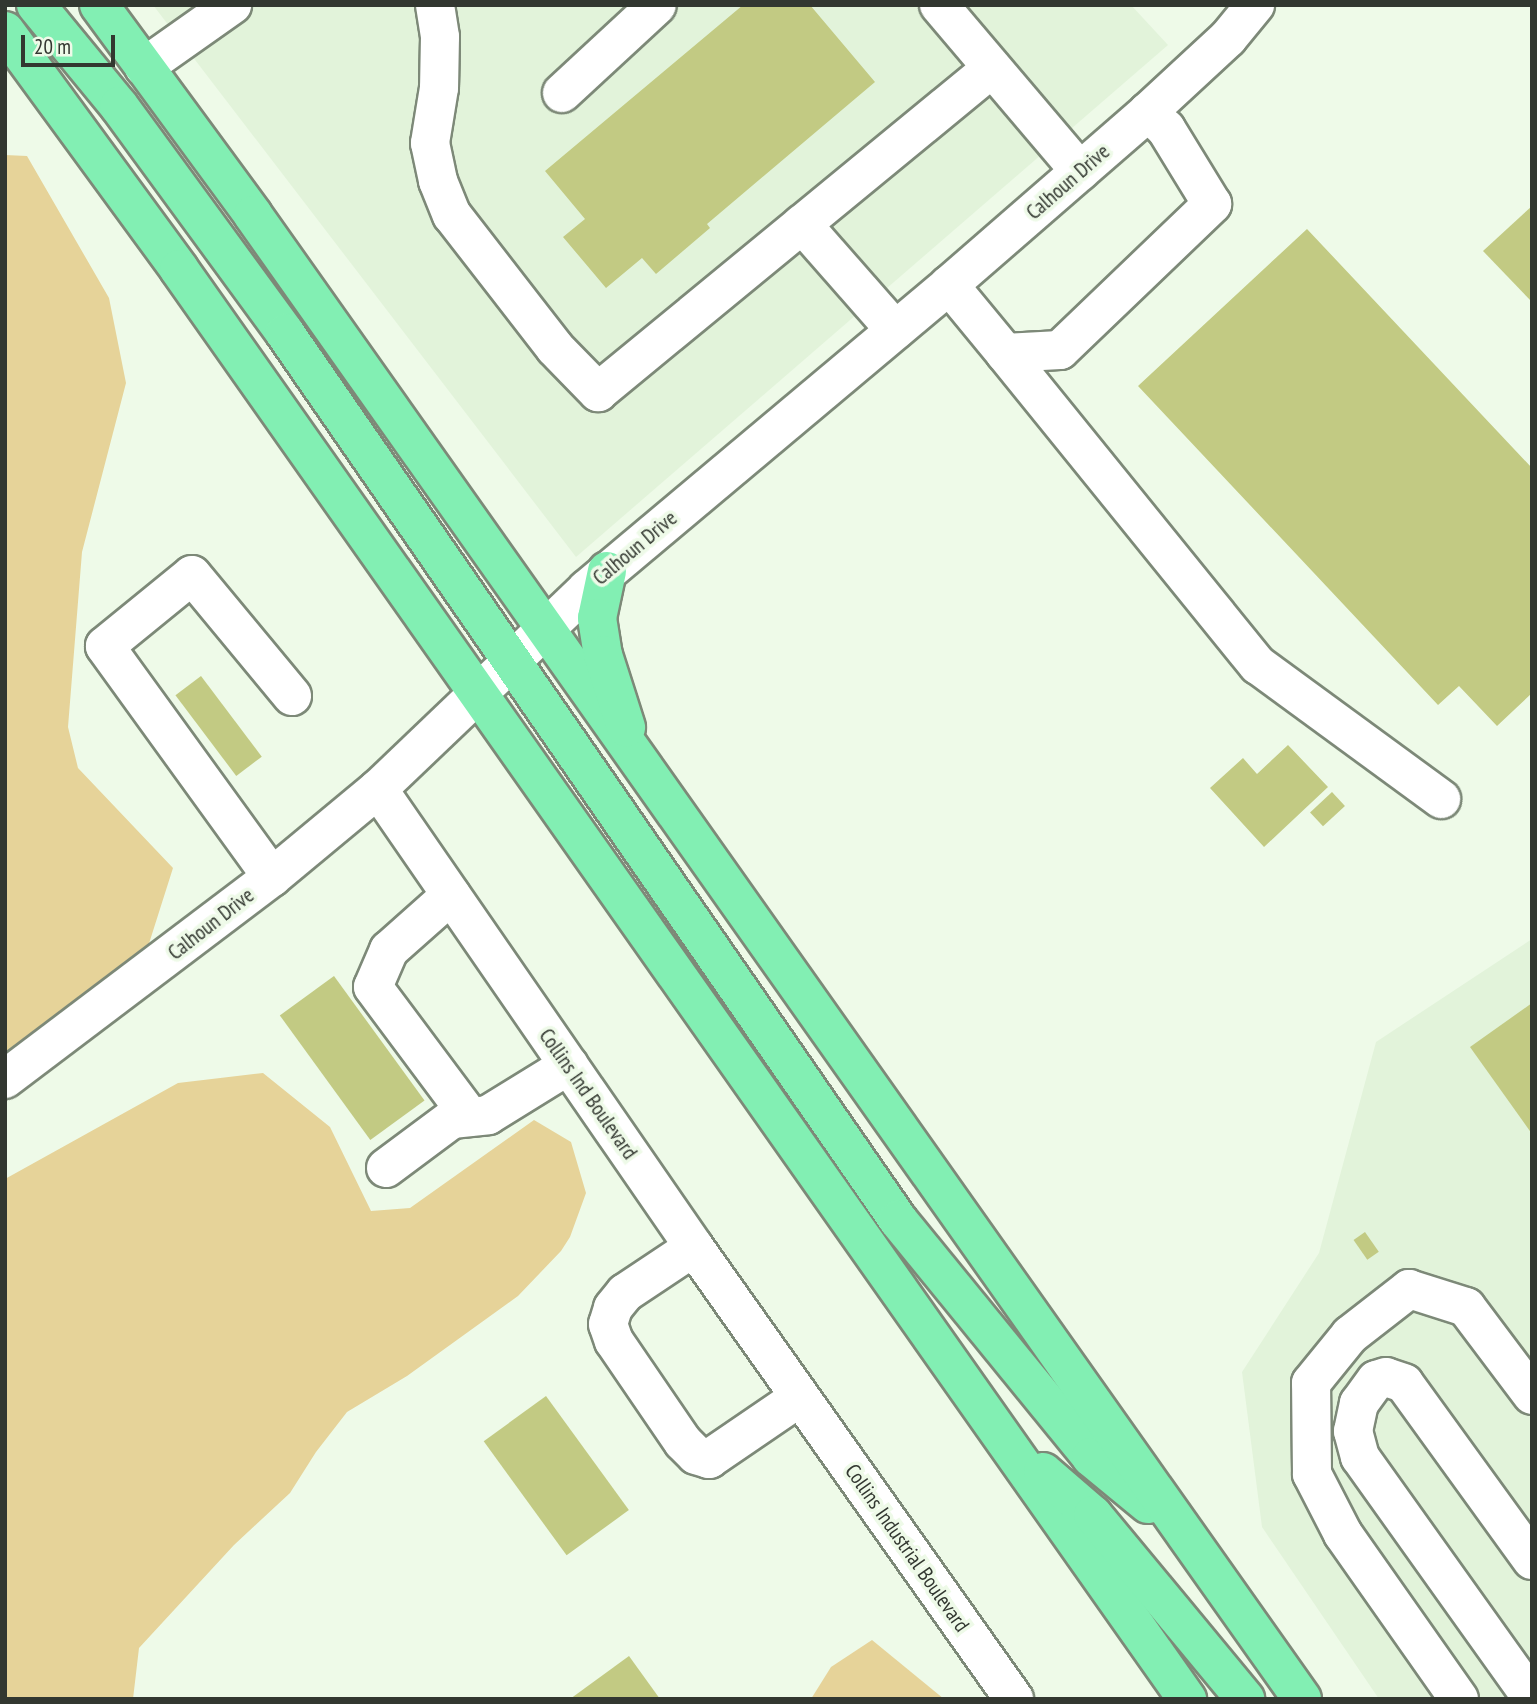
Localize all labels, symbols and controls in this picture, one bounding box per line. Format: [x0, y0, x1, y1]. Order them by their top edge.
scale bar [24, 21, 119, 65]
text: 20 m [34, 33, 71, 60]
street label: Calhoun Drive [1021, 139, 1115, 225]
street label: Calhoun Drive [588, 506, 682, 590]
street label: Calhoun Drive [163, 883, 259, 965]
street label: Collins Ind Boulevard [534, 1024, 642, 1164]
street label: Collins Industrial Boulevard [840, 1459, 974, 1637]

